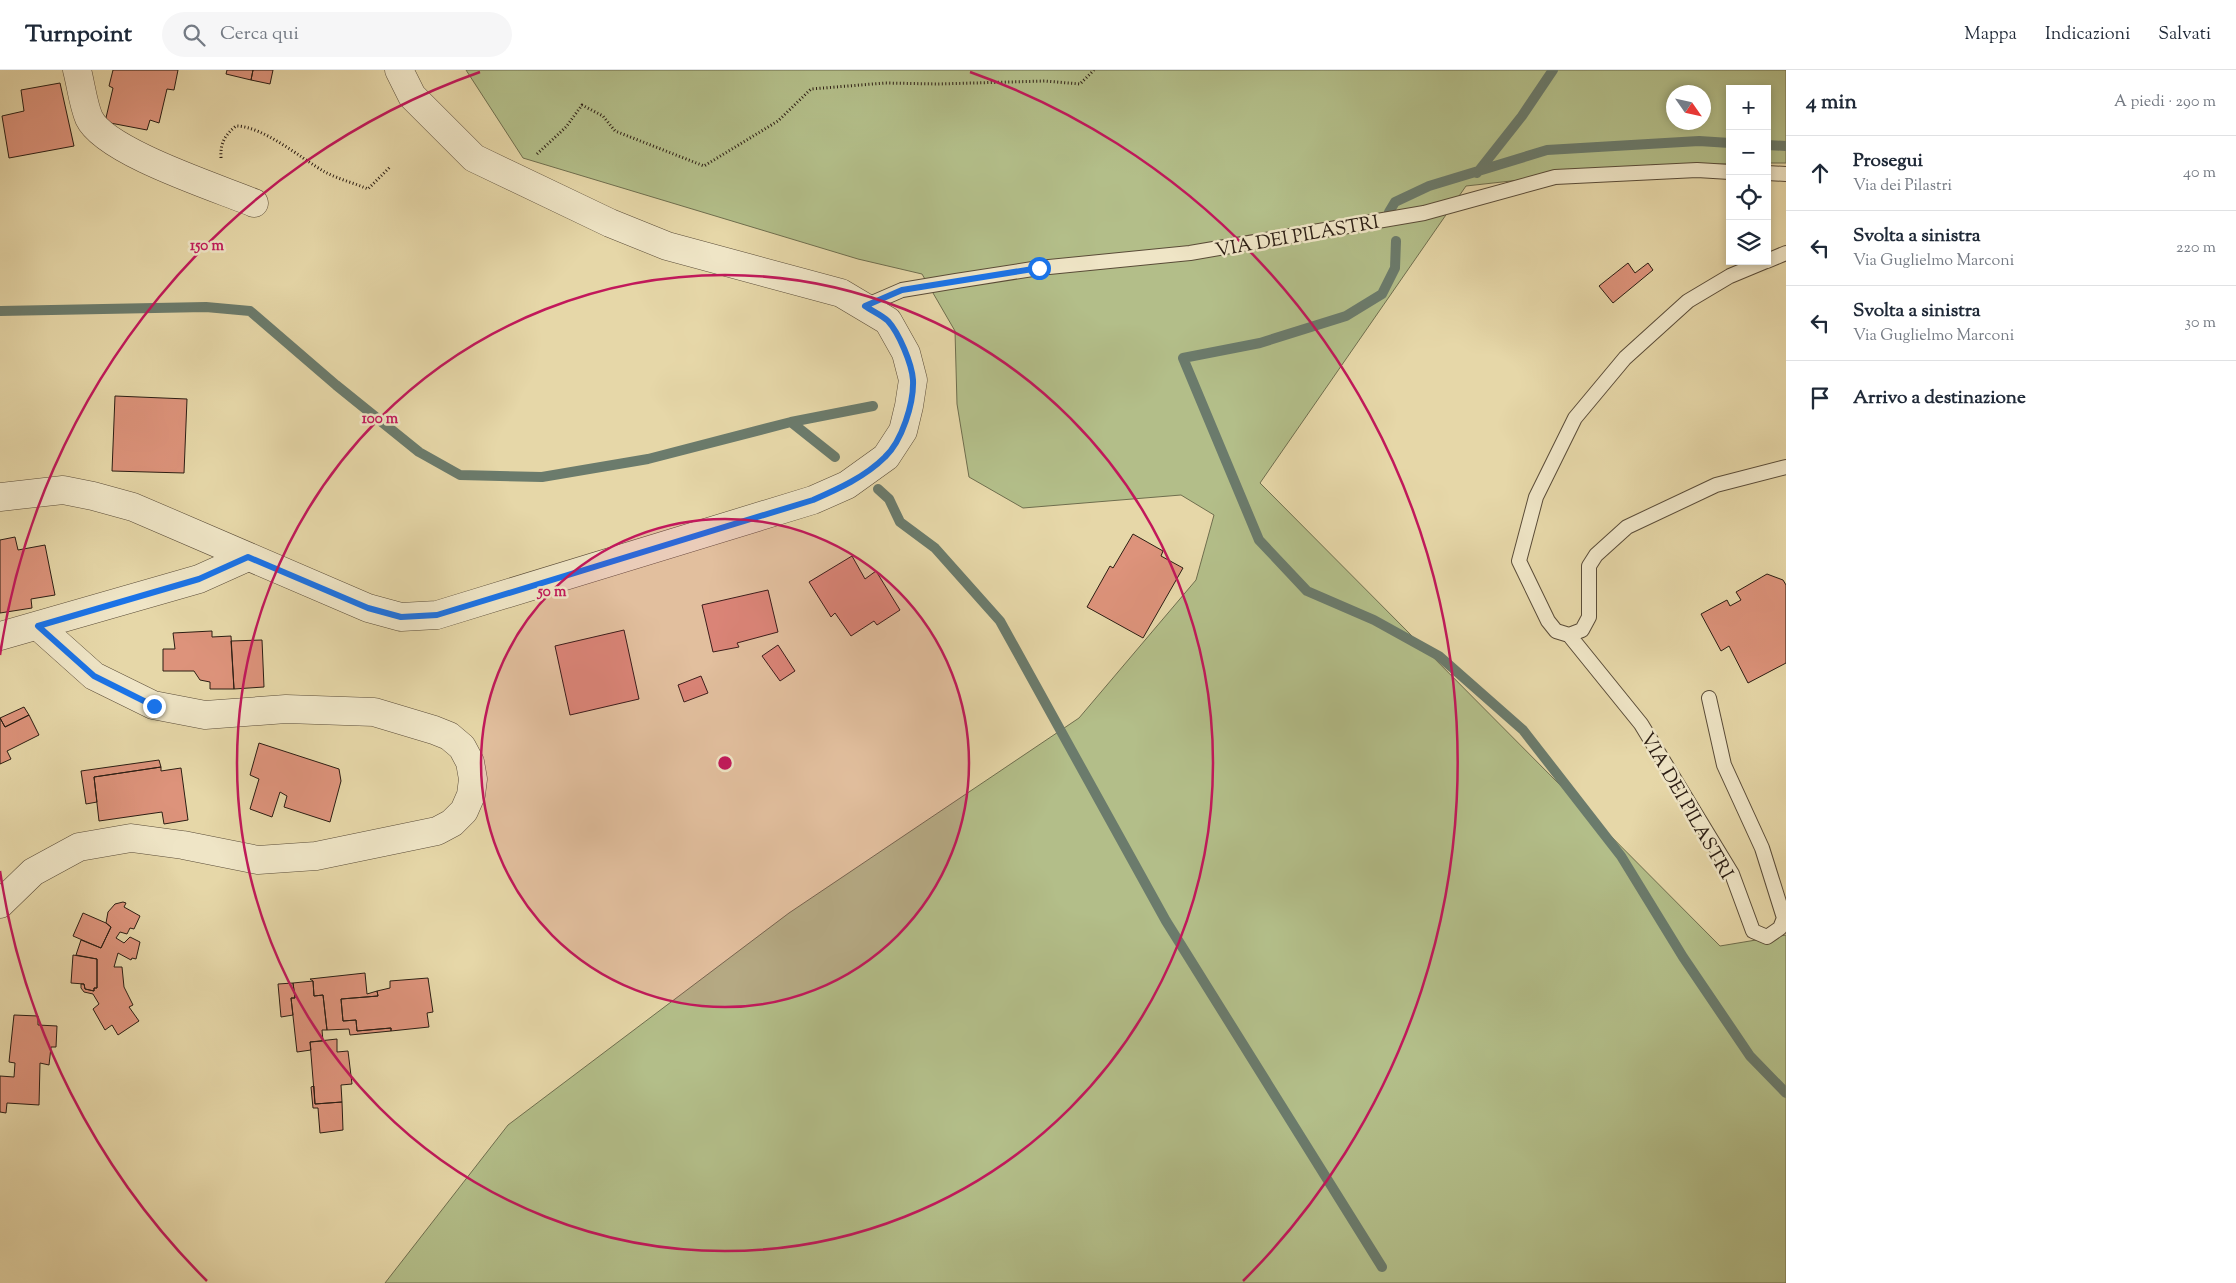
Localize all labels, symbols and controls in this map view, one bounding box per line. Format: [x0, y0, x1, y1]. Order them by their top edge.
search box [162, 12, 512, 57]
text: Turnpoint [25, 18, 132, 52]
icon: search [180, 21, 208, 49]
text: Cerca qui [220, 21, 299, 48]
text: Mappa [1964, 22, 2017, 48]
text: Indicazioni [2045, 22, 2130, 48]
text: Salvati [2158, 22, 2211, 48]
north arrow [1666, 85, 1711, 130]
map controls [1726, 85, 1771, 265]
button: + [1726, 85, 1771, 130]
text: 4 min [1806, 88, 1857, 118]
text: A piedi · 290 m [2114, 91, 2216, 114]
button: − [1726, 130, 1771, 175]
text: Prosegui [1853, 148, 1923, 175]
icon: ahead [1806, 159, 1834, 187]
text: 40 m [2183, 162, 2216, 185]
button: locate [1726, 175, 1771, 220]
text: Via dei Pilastri [1853, 175, 1952, 198]
street label: VIA DEI PILASTRI [1213, 210, 1381, 265]
button: layers [1726, 220, 1771, 265]
text: Svolta a sinistra [1853, 223, 1981, 250]
icon: left [1806, 234, 1834, 262]
text: 150 m [190, 236, 224, 257]
text: 220 m [2176, 237, 2216, 260]
text: Via Guglielmo Marconi [1853, 250, 2014, 273]
route start [1028, 257, 1051, 280]
text: Svolta a sinistra [1853, 298, 1981, 325]
icon: left [1806, 309, 1834, 337]
text: 30 m [2185, 312, 2216, 335]
text: Via Guglielmo Marconi [1853, 325, 2014, 348]
icon: arrive [1806, 384, 1834, 412]
text: Arrivo a destinazione [1853, 385, 2026, 412]
text: 100 m [362, 409, 399, 430]
text: 50 m [537, 582, 567, 603]
route end [143, 695, 166, 718]
street label: VIA DEI PILASTRI [1633, 728, 1739, 885]
centre of rings [716, 754, 734, 772]

